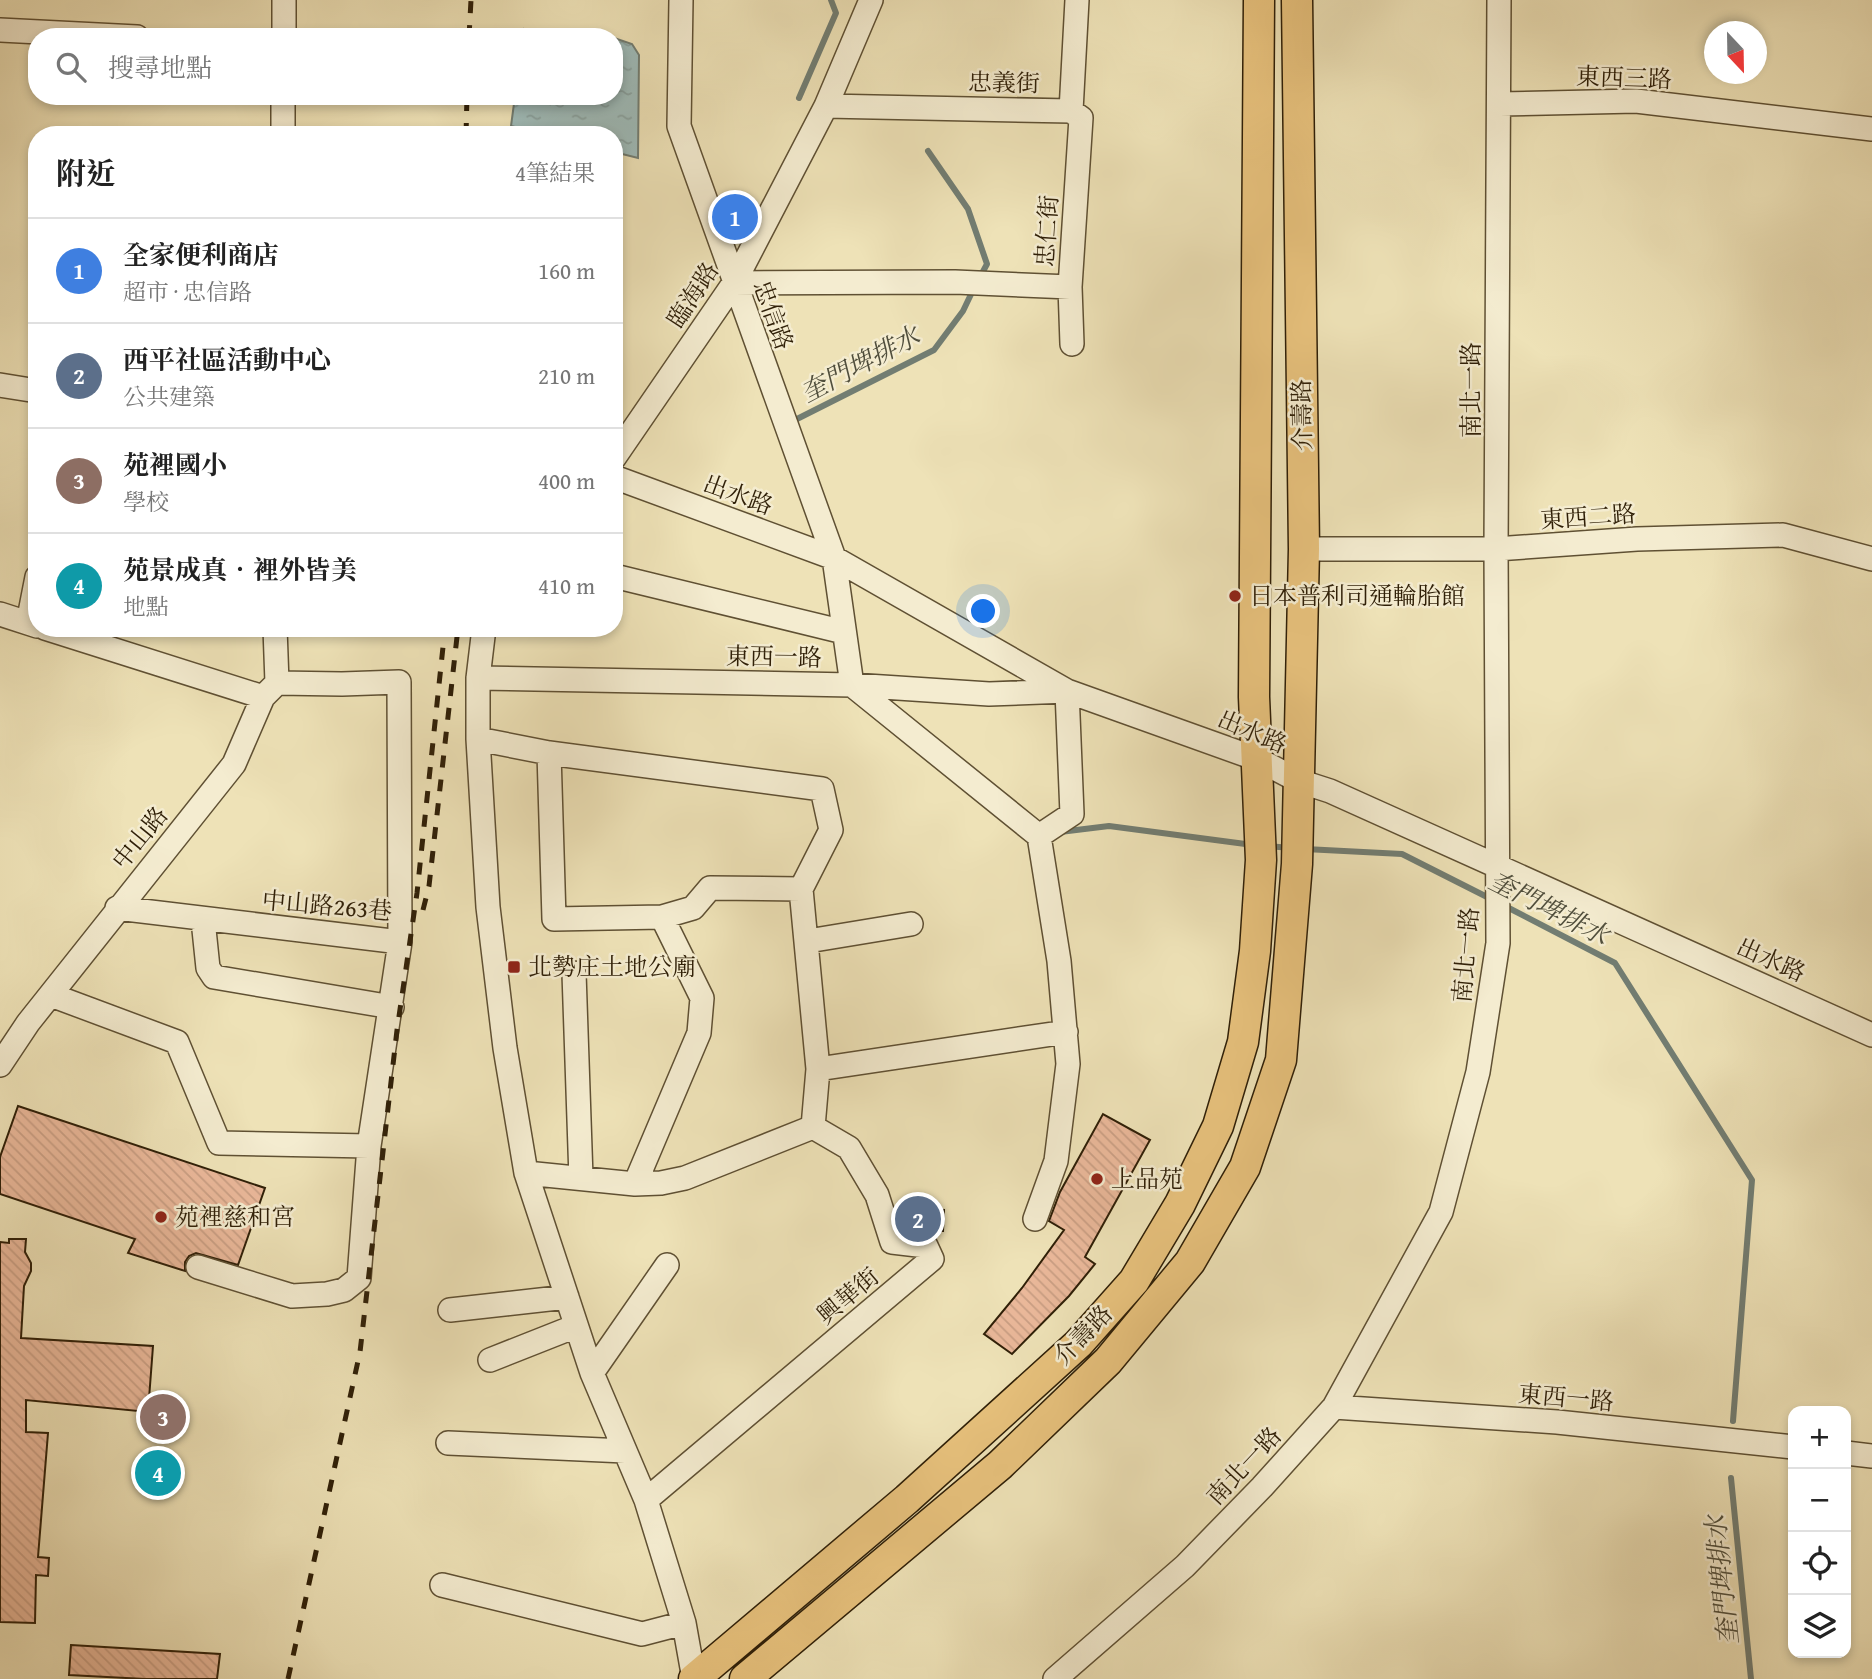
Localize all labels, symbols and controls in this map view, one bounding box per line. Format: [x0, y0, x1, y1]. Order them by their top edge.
north arrow [1704, 21, 1767, 84]
search box [28, 28, 623, 105]
icon: search [52, 48, 90, 86]
text: 搜尋地點 [108, 48, 212, 87]
street label: 東西三路 [1575, 58, 1673, 97]
street label: 忠義街 [968, 64, 1040, 101]
text: 附近 [56, 151, 116, 195]
text: 4筆結果 [515, 156, 595, 189]
pin: 1 [712, 191, 758, 243]
street label: 忠仁街 [1027, 194, 1066, 268]
text: 全家便利商店 [123, 235, 279, 274]
text: 1 [73, 254, 85, 287]
text: 160 m [538, 254, 595, 287]
street label: 臨海路 [658, 255, 727, 334]
text: 超市 · 忠信路 [123, 275, 252, 308]
street label: 忠信路 [745, 275, 802, 355]
water label: 奎門埤排水 [793, 314, 929, 411]
text: 西平社區活動中心 [123, 340, 331, 379]
street label: 南北一路 [1453, 342, 1488, 438]
text: 2 [73, 359, 85, 392]
text: 210 m [538, 359, 595, 392]
street label: 介壽路 [1283, 379, 1320, 451]
text: 公共建築 [123, 380, 215, 413]
text: 苑裡國小 [123, 445, 227, 484]
text: 3 [73, 464, 85, 497]
text: 400 m [538, 464, 595, 497]
street label: 出水路 [698, 466, 778, 523]
text: 學校 [123, 485, 169, 518]
street label: 東西二路 [1539, 496, 1637, 537]
text: 苑景成真．裡外皆美 [123, 550, 357, 589]
text: 4 [73, 569, 85, 602]
text: 410 m [538, 569, 595, 602]
place label: 日本普利司通輪胎館 [1249, 578, 1465, 613]
marker: 日本普利司通輪胎館 [1227, 588, 1243, 604]
text: 地點 [123, 590, 169, 623]
your location [966, 594, 1000, 628]
street label: 東西一路 [726, 638, 822, 675]
street label: 出水路 [1212, 701, 1292, 762]
street label: 中山路 [103, 799, 176, 877]
water label: 奎門埤排水 [1482, 861, 1619, 956]
street label: 中山路263巷 [260, 882, 394, 929]
street label: 南北一路 [1444, 906, 1487, 1004]
street label: 出水路 [1731, 929, 1811, 990]
place label: 北勢庄土地公廟 [528, 949, 696, 984]
marker: 北勢庄土地公廟 [506, 959, 522, 975]
place label: 上品苑 [1111, 1161, 1183, 1196]
marker: 上品苑 [1089, 1171, 1105, 1187]
pin: 2 [895, 1193, 941, 1245]
place label: 苑裡慈和宮 [175, 1199, 295, 1234]
marker: 苑裡慈和宮 [153, 1209, 169, 1225]
street label: 興華街 [809, 1259, 887, 1332]
street label: 介壽路 [1045, 1297, 1120, 1373]
street label: 東西一路 [1517, 1376, 1615, 1419]
pin: 3 [140, 1391, 186, 1443]
map controls [1788, 1406, 1851, 1658]
button: + [1788, 1406, 1851, 1469]
street label: 南北一路 [1198, 1419, 1289, 1513]
pin: 4 [135, 1447, 181, 1499]
button: − [1788, 1469, 1851, 1532]
water label: 奎門埤排水 [1695, 1510, 1748, 1647]
button: locate [1788, 1532, 1851, 1595]
button: layers [1788, 1595, 1851, 1658]

